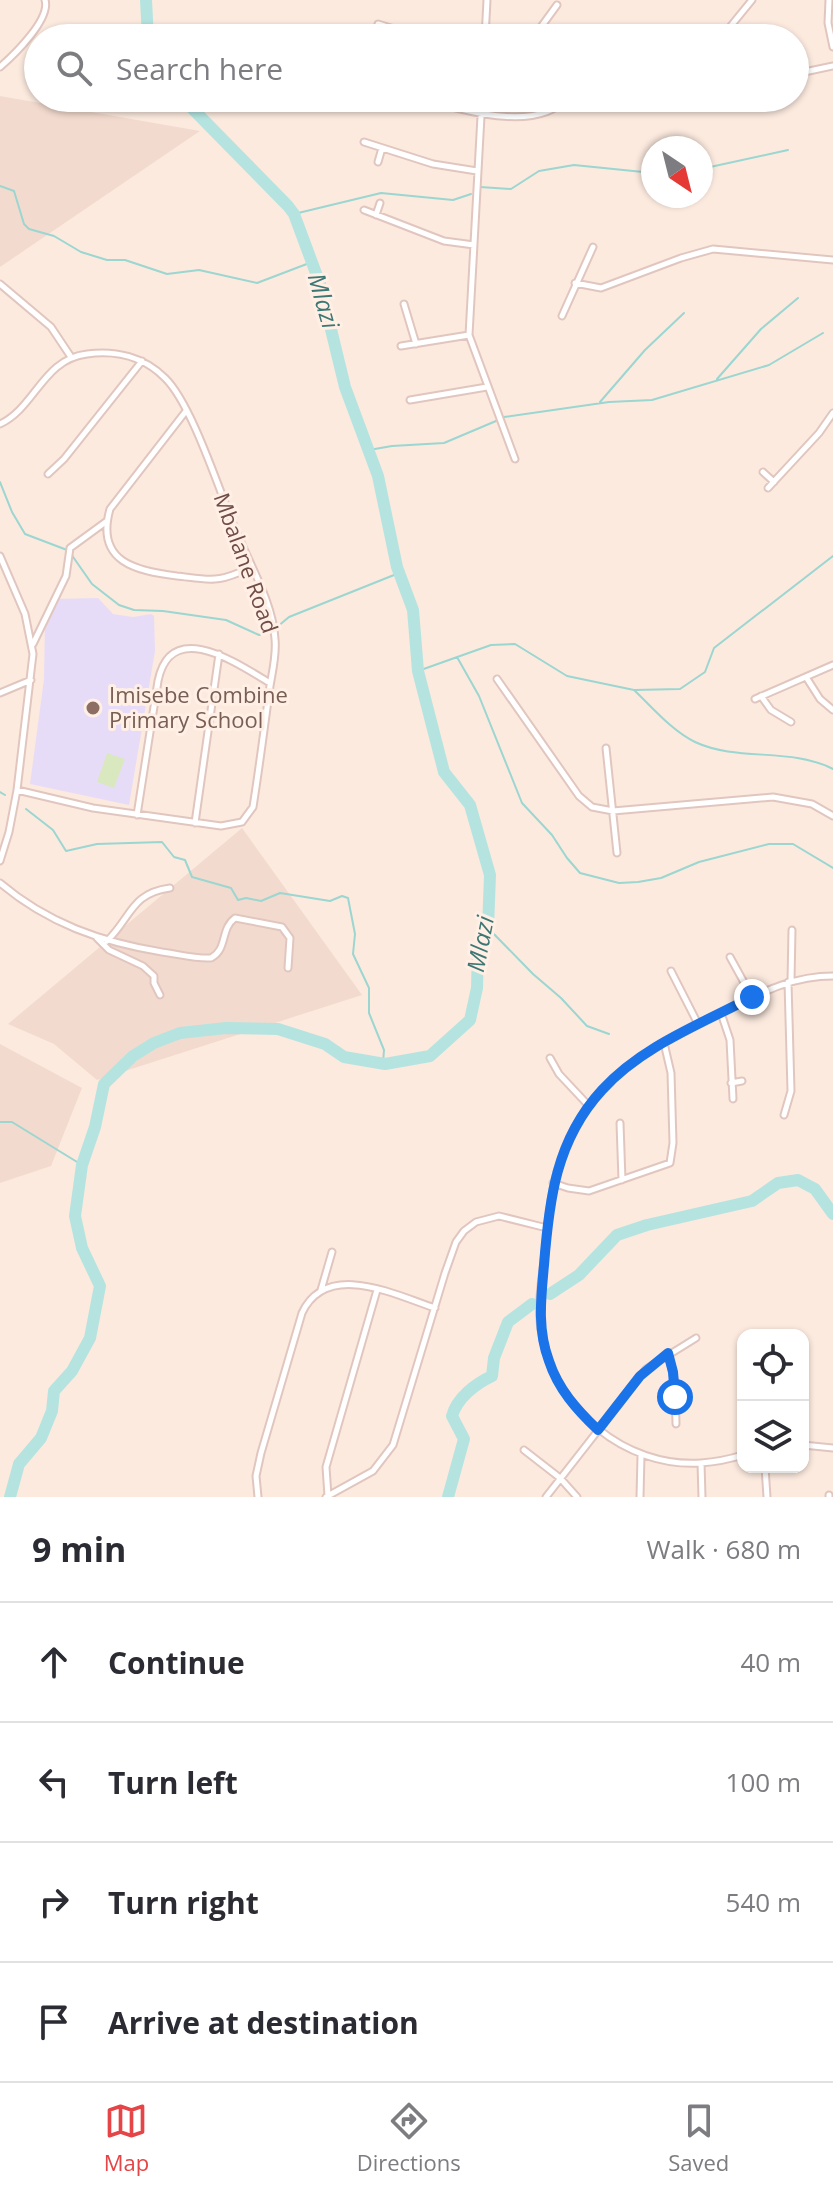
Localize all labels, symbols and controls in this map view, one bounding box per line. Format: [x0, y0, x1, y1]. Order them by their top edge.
search box [24, 24, 809, 112]
icon: search [52, 46, 96, 90]
text: Search here [116, 48, 283, 89]
north arrow [641, 136, 713, 208]
water label: Mlazi [301, 269, 348, 333]
street label: Mbalane Road [208, 488, 286, 637]
place label: Imisebe Combine Primary School [109, 679, 288, 734]
marker: Imisebe Combine Primary School [84, 699, 102, 717]
water label: Mlazi [458, 912, 501, 975]
route end [734, 979, 770, 1015]
map controls [737, 1329, 809, 1473]
button: locate [737, 1329, 809, 1401]
route start [657, 1379, 693, 1415]
button: layers [737, 1401, 809, 1473]
text: 9 min [32, 1526, 126, 1572]
text: Walk · 680 m [647, 1531, 801, 1567]
icon: ahead [32, 1640, 76, 1684]
text: Continue [108, 1642, 245, 1683]
text: 40 m [740, 1644, 801, 1680]
icon: left [32, 1760, 76, 1804]
text: Turn left [108, 1762, 238, 1803]
text: 100 m [726, 1764, 801, 1800]
icon: right [32, 1880, 76, 1924]
text: Turn right [108, 1882, 259, 1923]
text: 540 m [726, 1884, 801, 1920]
icon: arrive [32, 2000, 76, 2044]
text: Arrive at destination [108, 2002, 419, 2043]
tab: Map [104, 2099, 149, 2177]
tab: Directions [357, 2099, 461, 2177]
tab: Saved [668, 2099, 729, 2177]

